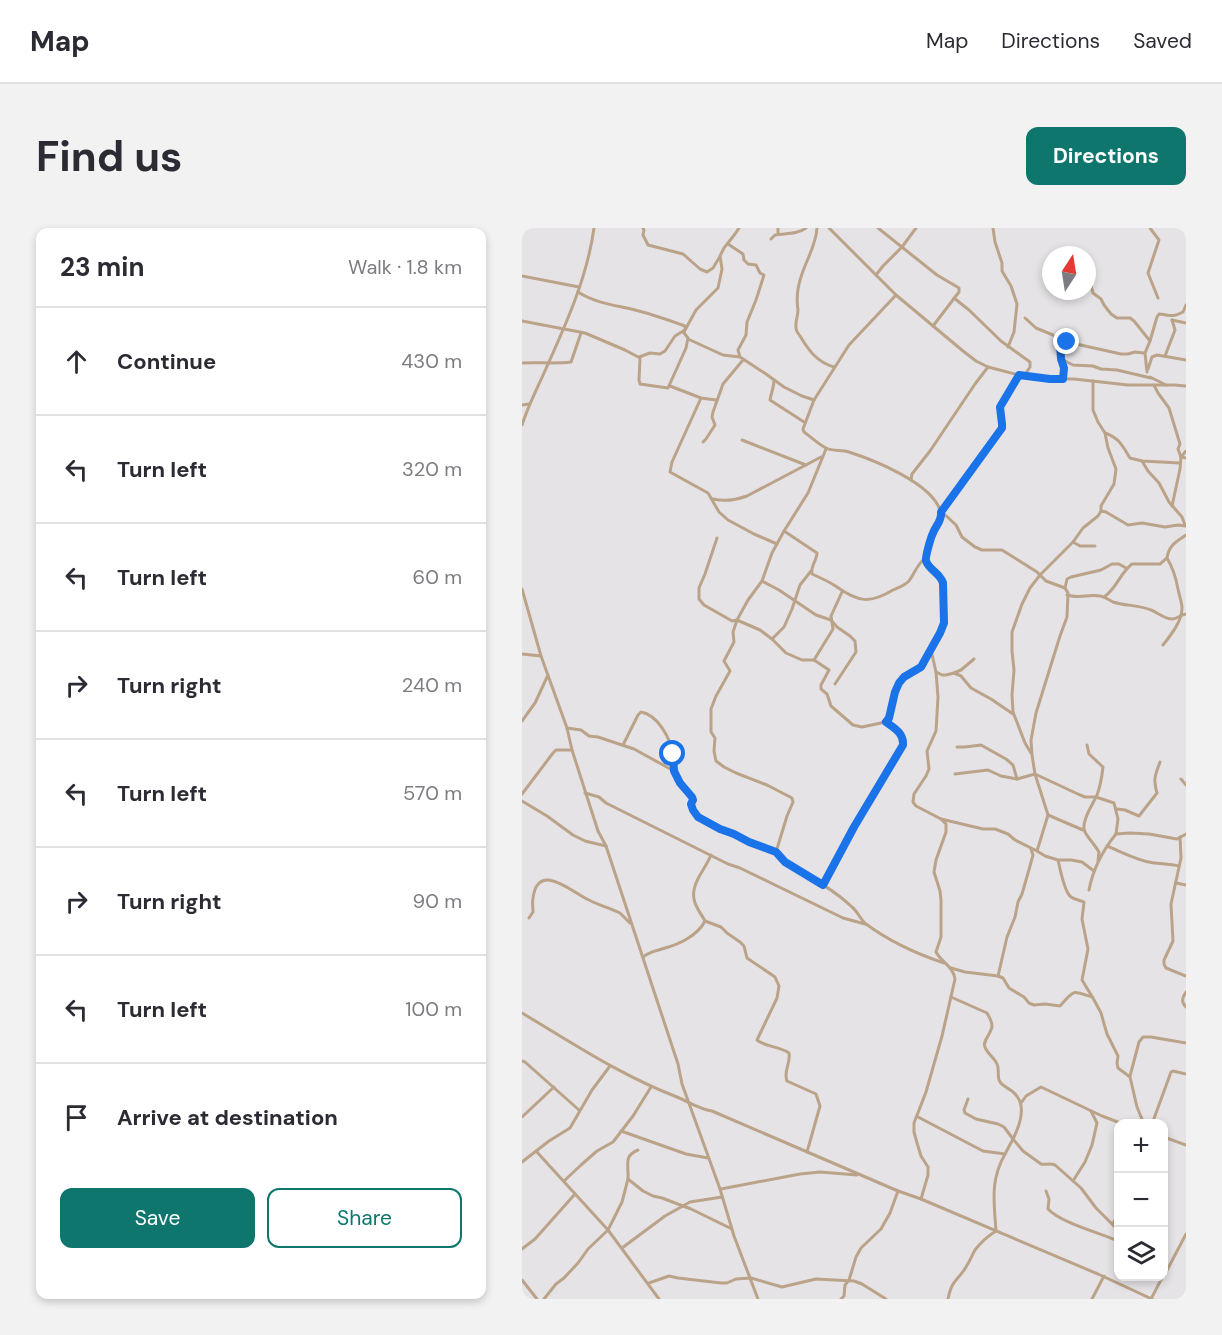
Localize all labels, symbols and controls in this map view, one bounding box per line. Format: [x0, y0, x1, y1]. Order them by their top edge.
text: Map [30, 23, 90, 60]
text: Map [926, 27, 968, 55]
text: Directions [1001, 27, 1100, 55]
text: Saved [1133, 27, 1192, 55]
button: Directions [1026, 127, 1186, 185]
text: Find us [36, 129, 182, 184]
north arrow [1042, 246, 1096, 300]
text: 23 min [60, 250, 144, 284]
text: Walk · 1.8 km [348, 254, 462, 280]
route end [1053, 328, 1079, 354]
icon: ahead [60, 345, 93, 378]
text: Continue [117, 347, 216, 376]
text: 430 m [401, 348, 462, 374]
icon: left [60, 453, 93, 486]
text: Turn left [117, 455, 207, 484]
text: 320 m [402, 456, 462, 482]
icon: left [60, 561, 93, 594]
text: Turn left [117, 563, 207, 592]
text: 60 m [413, 564, 462, 590]
icon: right [60, 669, 93, 702]
text: Turn right [117, 671, 222, 700]
text: 240 m [402, 672, 462, 698]
route start [659, 740, 685, 766]
icon: left [60, 777, 93, 810]
text: Turn left [117, 779, 207, 808]
text: 570 m [403, 780, 462, 806]
icon: right [60, 885, 93, 918]
text: Turn right [117, 887, 222, 916]
text: 90 m [413, 888, 462, 914]
icon: left [60, 993, 93, 1026]
text: Turn left [117, 995, 207, 1024]
text: 100 m [405, 996, 462, 1022]
icon: arrive [60, 1101, 93, 1134]
text: Arrive at destination [117, 1103, 338, 1132]
map controls [1114, 1119, 1168, 1281]
button: + [1114, 1119, 1168, 1173]
button: − [1114, 1173, 1168, 1227]
button: Save [60, 1188, 255, 1248]
button: Share [267, 1188, 462, 1248]
button: layers [1114, 1227, 1168, 1281]

